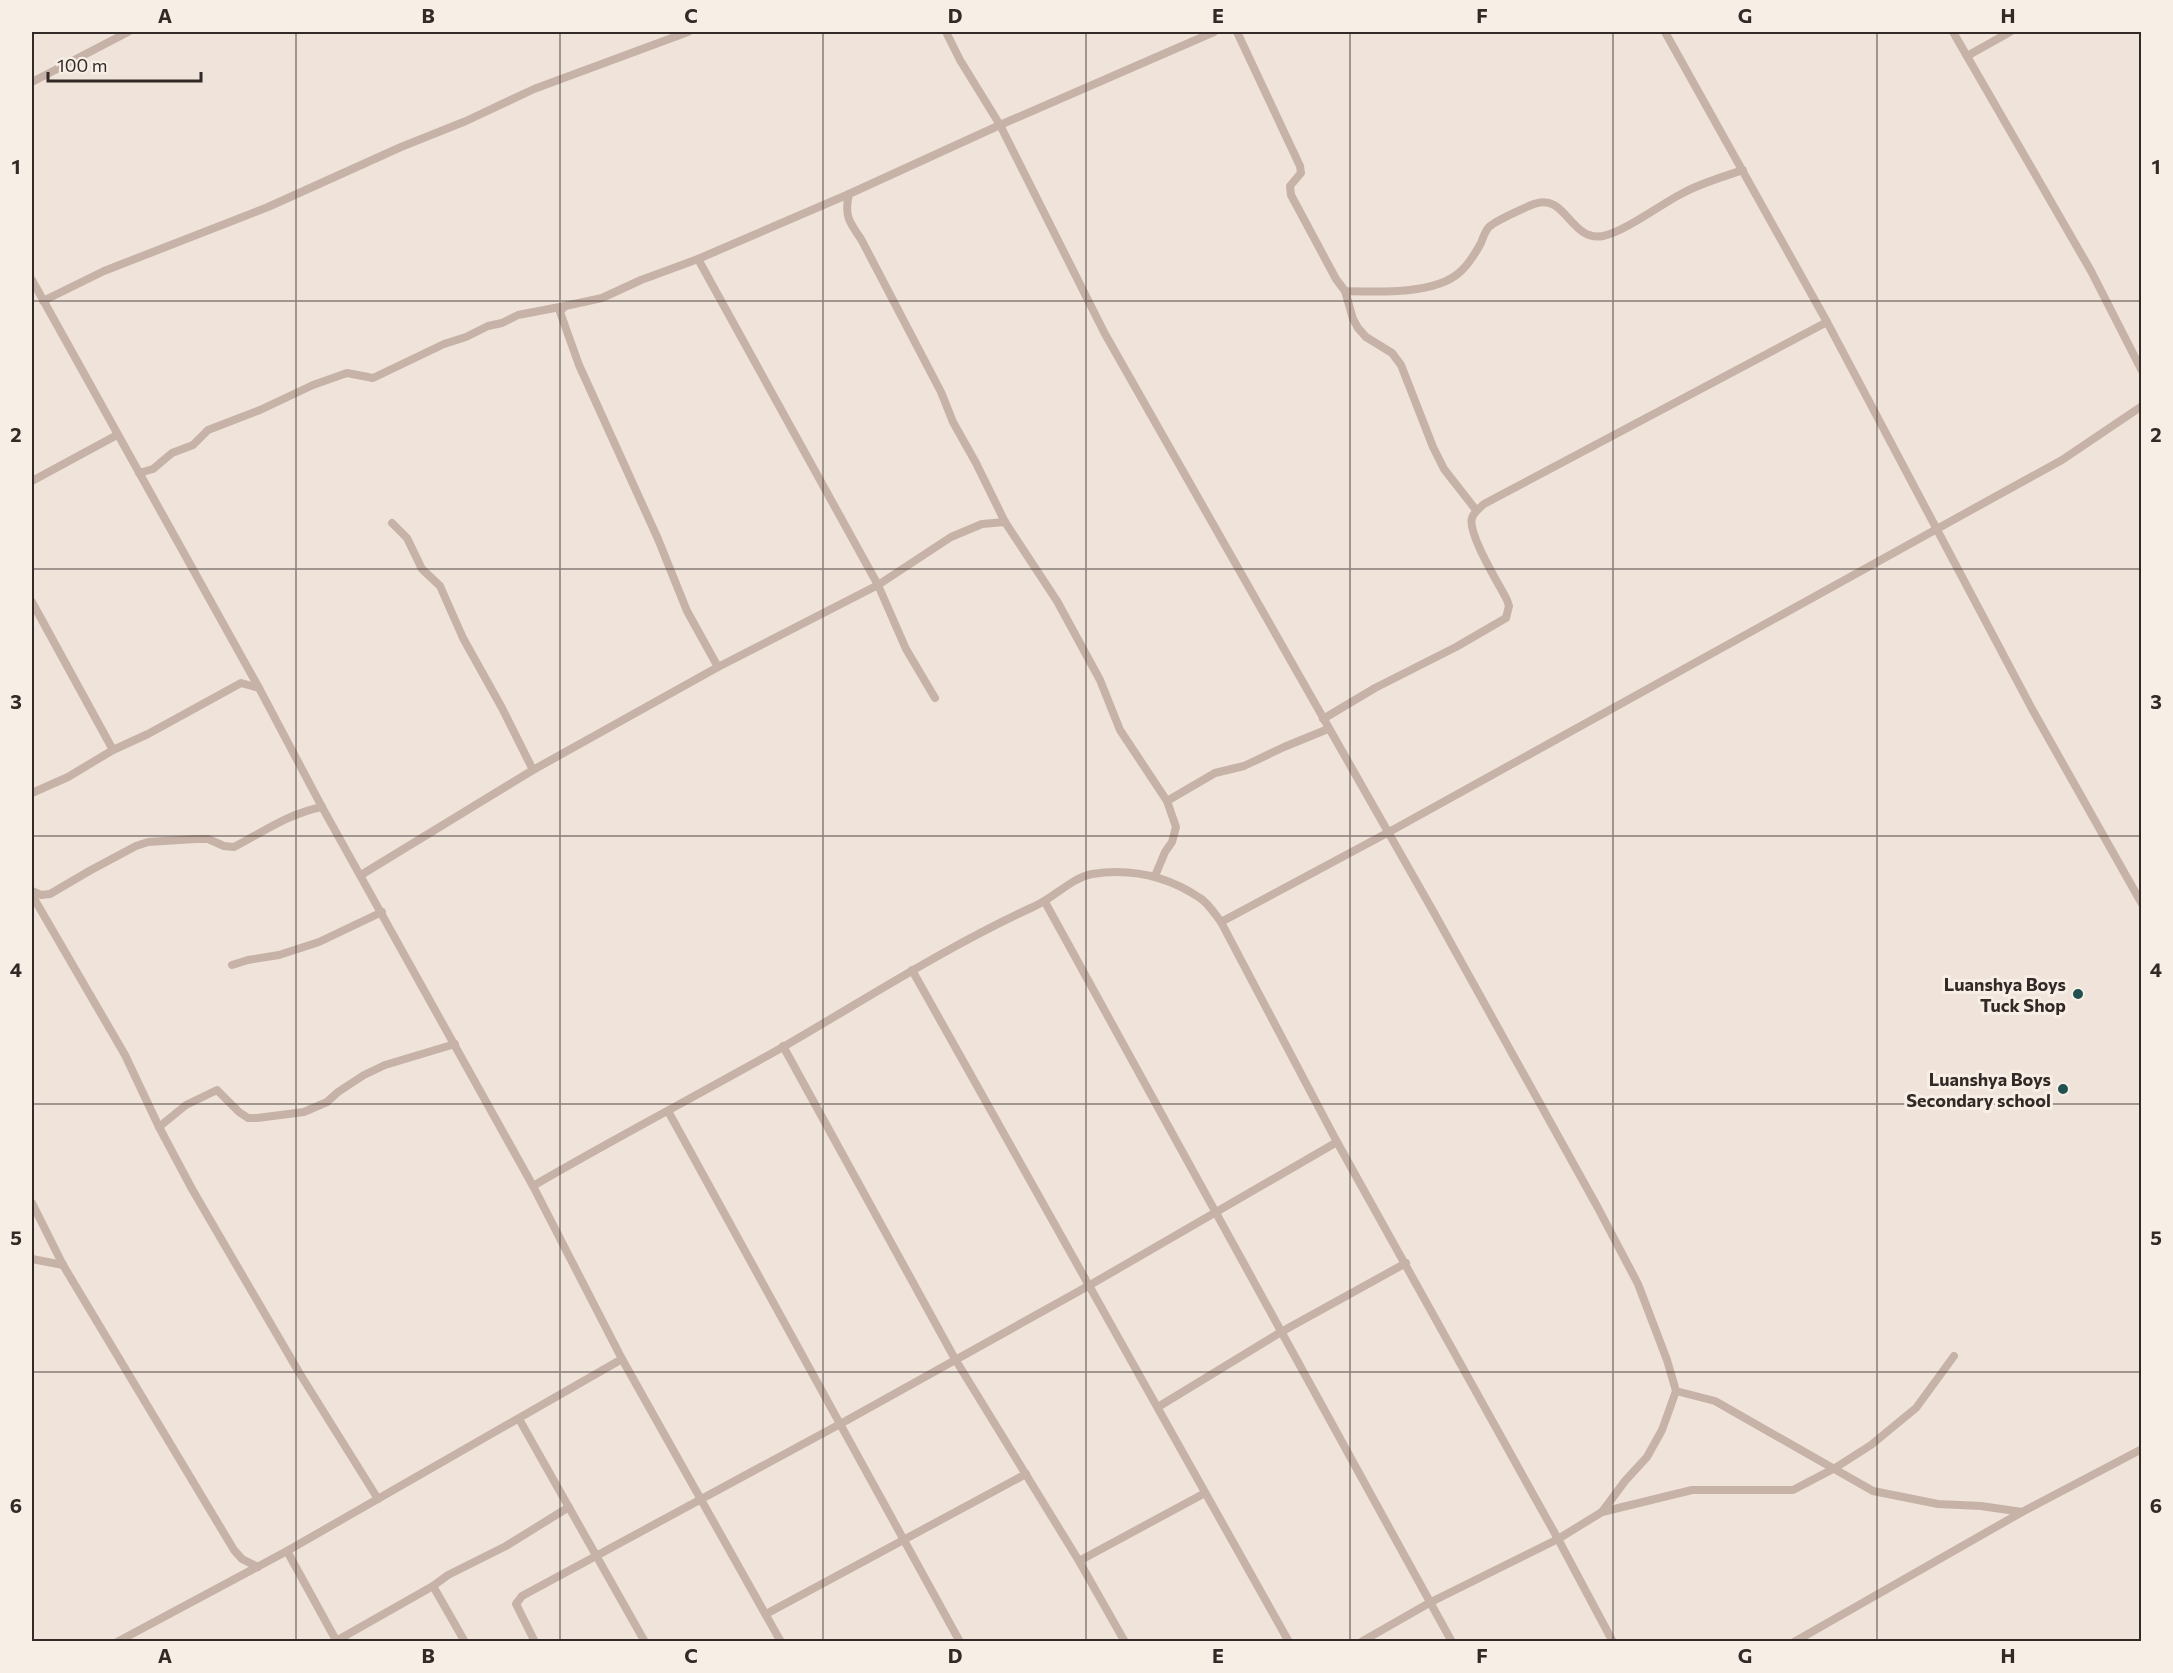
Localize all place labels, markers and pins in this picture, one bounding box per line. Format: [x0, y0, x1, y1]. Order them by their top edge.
place label: Luanshya Boys Tuck Shop [1944, 973, 2066, 1016]
marker: Luanshya Boys Tuck Shop [2071, 987, 2085, 1001]
place label: Luanshya Boys Secondary school [1906, 1068, 2051, 1111]
marker: Luanshya Boys Secondary school [2056, 1082, 2070, 1096]

